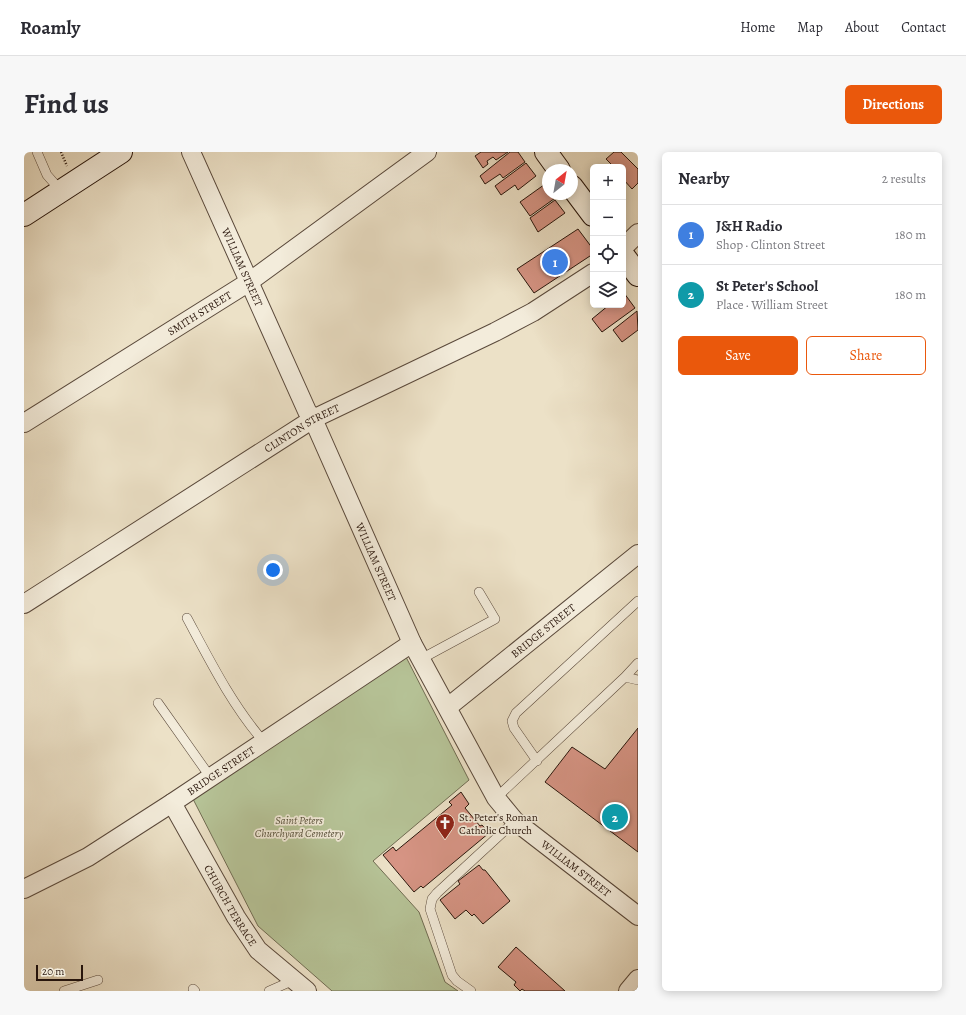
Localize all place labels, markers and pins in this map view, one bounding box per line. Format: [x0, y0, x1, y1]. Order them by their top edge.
pin: 1 [542, 247, 568, 277]
pin: 2 [602, 802, 628, 832]
place label: St. Peter's Roman Catholic Church [459, 810, 538, 838]
church icon: St. Peter's Roman Catholic Church [434, 812, 456, 840]

